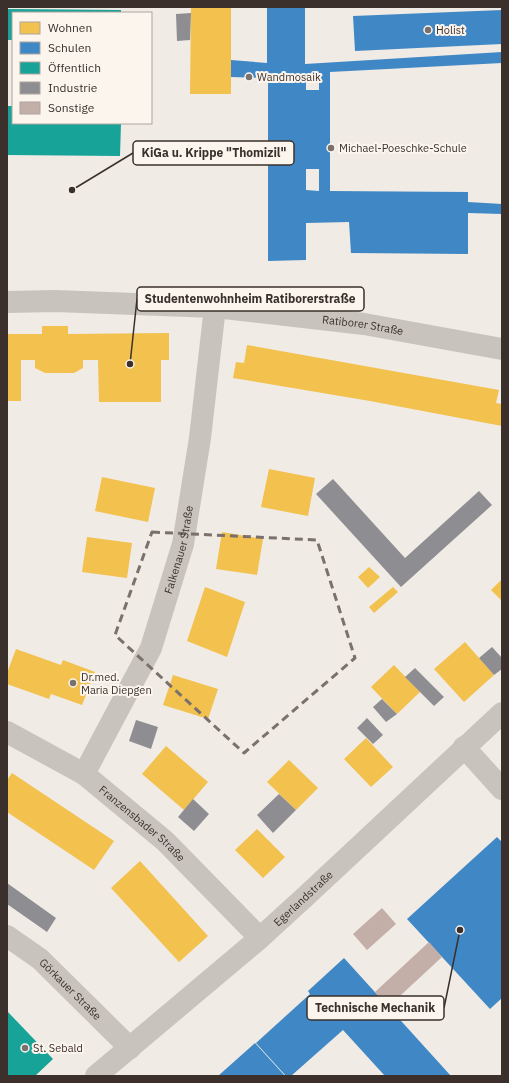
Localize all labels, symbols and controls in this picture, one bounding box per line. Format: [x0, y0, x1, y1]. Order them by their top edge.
legend [12, 12, 152, 124]
text: Wohnen [48, 20, 92, 35]
place label: Holist [436, 23, 465, 37]
marker: Holist [423, 25, 433, 35]
text: Schulen [48, 40, 91, 55]
text: Öffentlich [48, 60, 101, 75]
place label: Wandmosaik [257, 70, 321, 84]
marker: Wandmosaik [244, 72, 254, 82]
text: Industrie [48, 80, 98, 95]
text: Sonstige [48, 100, 95, 115]
callout: KiGa u. Krippe "Thomizil" [133, 141, 294, 165]
place label: Michael-Poeschke-Schule [339, 141, 467, 155]
marker: Michael-Poeschke-Schule [326, 143, 336, 153]
text: KiGa u. Krippe "Thomizil" [142, 145, 287, 160]
callout: Studentenwohnheim Ratiborerstraße [137, 287, 364, 311]
text: Studentenwohnheim Ratiborerstraße [144, 291, 356, 306]
street label: Ratiborer Straße [321, 312, 404, 338]
street label: Falkenauer Straße [161, 505, 196, 596]
place label: Dr.med. Maria Diepgen [81, 670, 152, 697]
marker: Dr.med. Maria Diepgen [68, 678, 78, 688]
street label: Franzensbader Straße [96, 782, 188, 864]
street label: Egerlandstraße [271, 867, 336, 929]
street label: Görkauer Straße [36, 955, 104, 1023]
callout: Technische Mechanik [307, 996, 444, 1020]
text: Technische Mechanik [315, 1000, 435, 1015]
place label: St. Sebald [33, 1041, 83, 1055]
marker: St. Sebald [20, 1043, 30, 1053]

